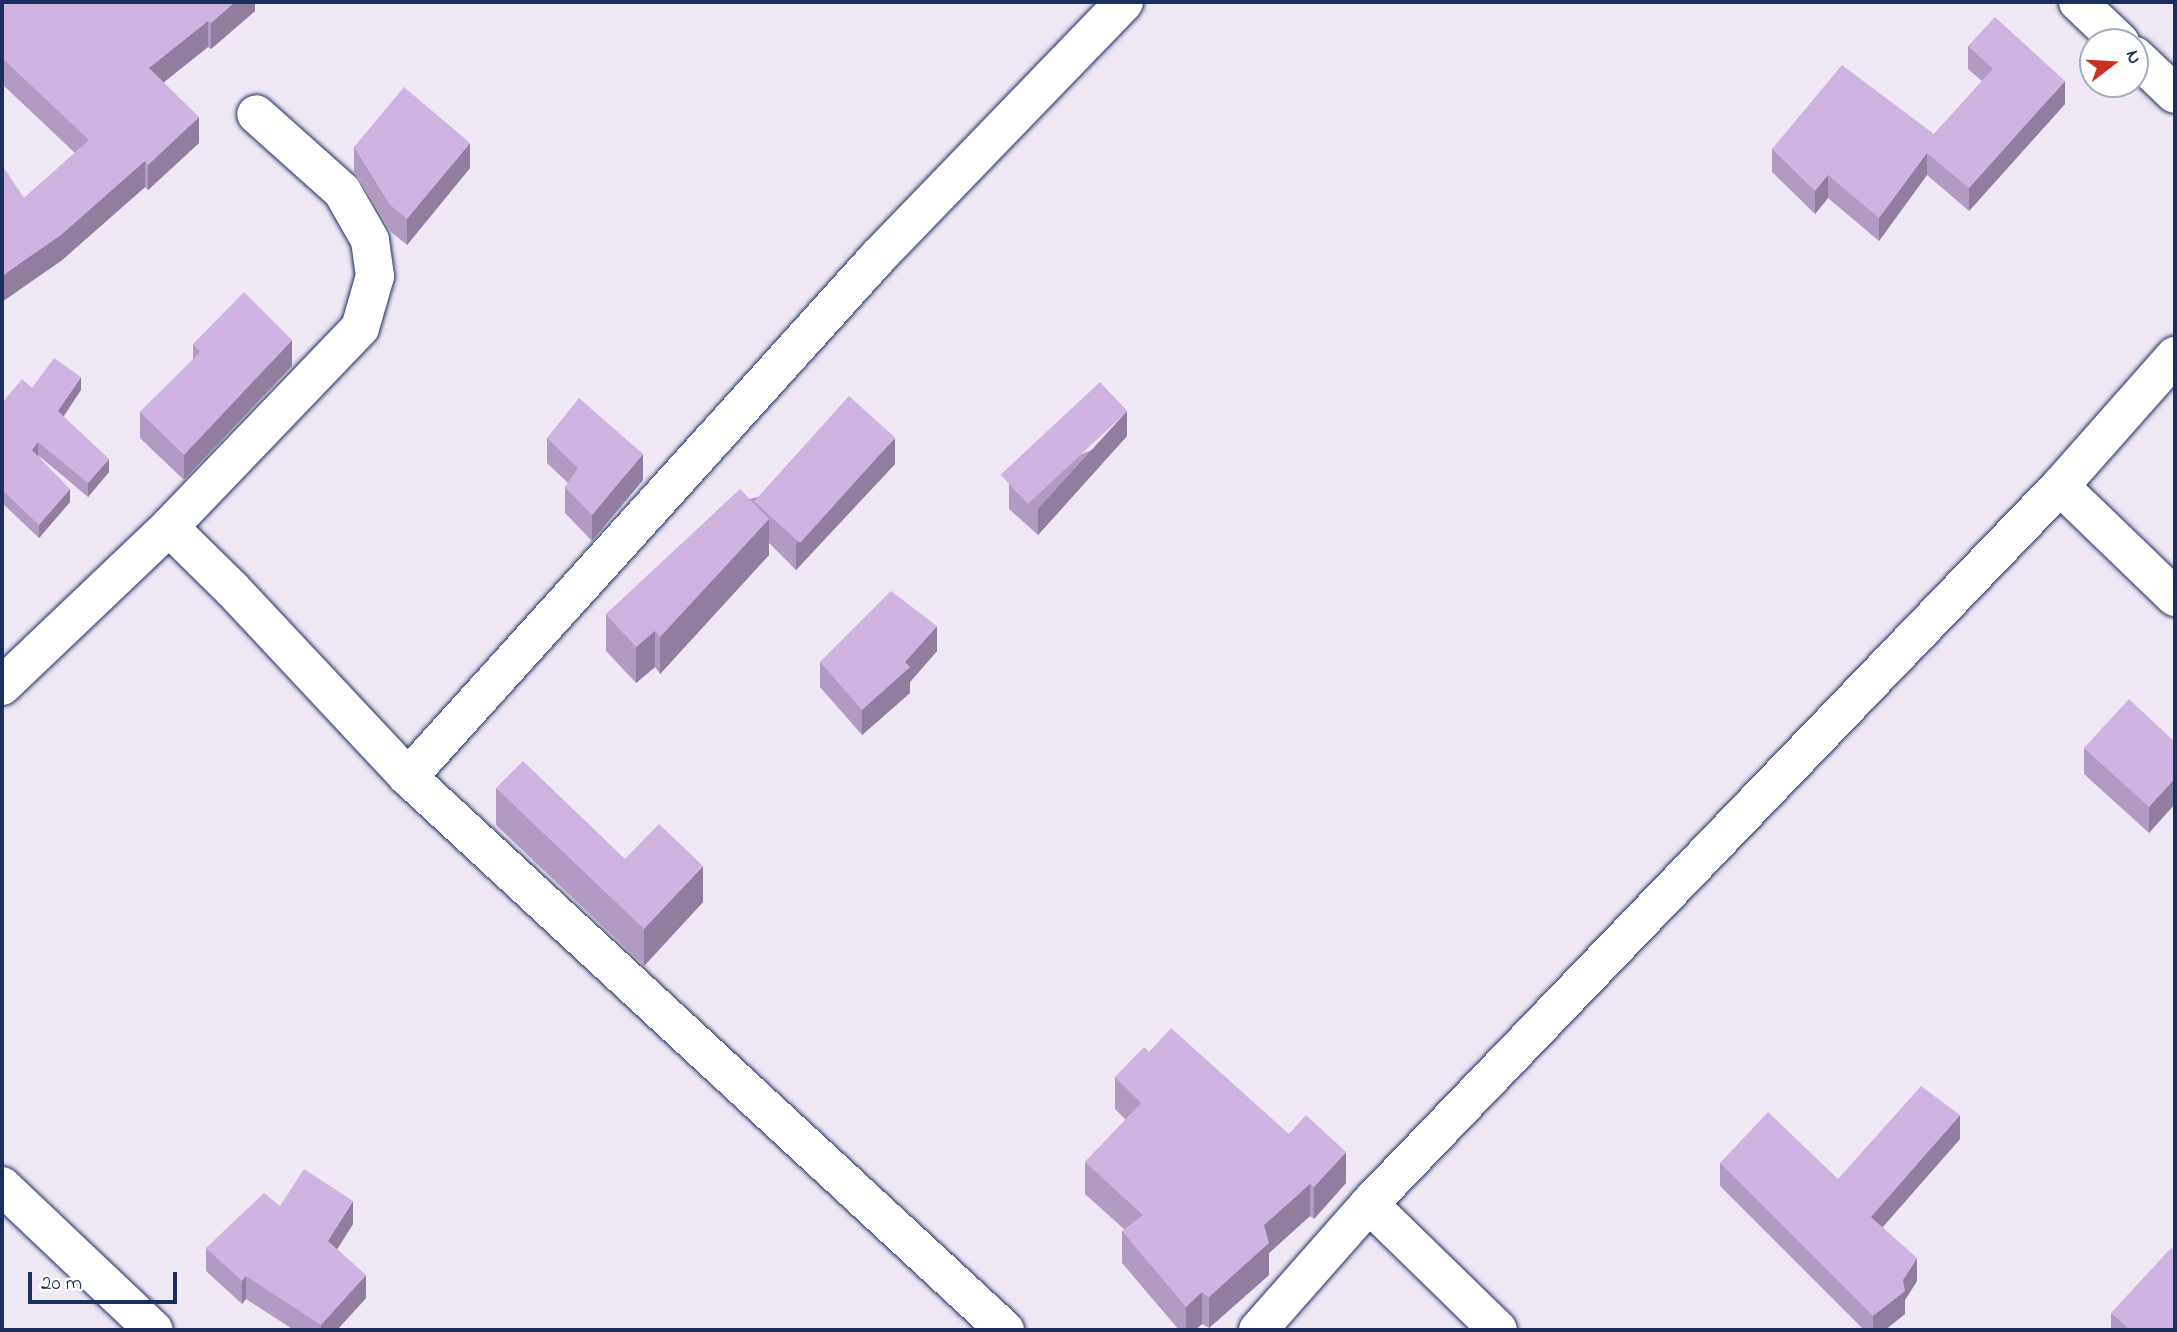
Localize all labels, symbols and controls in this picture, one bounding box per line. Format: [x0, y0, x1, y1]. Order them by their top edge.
north arrow [2079, 28, 2149, 98]
text: N [2118, 47, 2147, 67]
scale bar [32, 1258, 180, 1302]
text: 20 m [41, 1269, 82, 1299]

